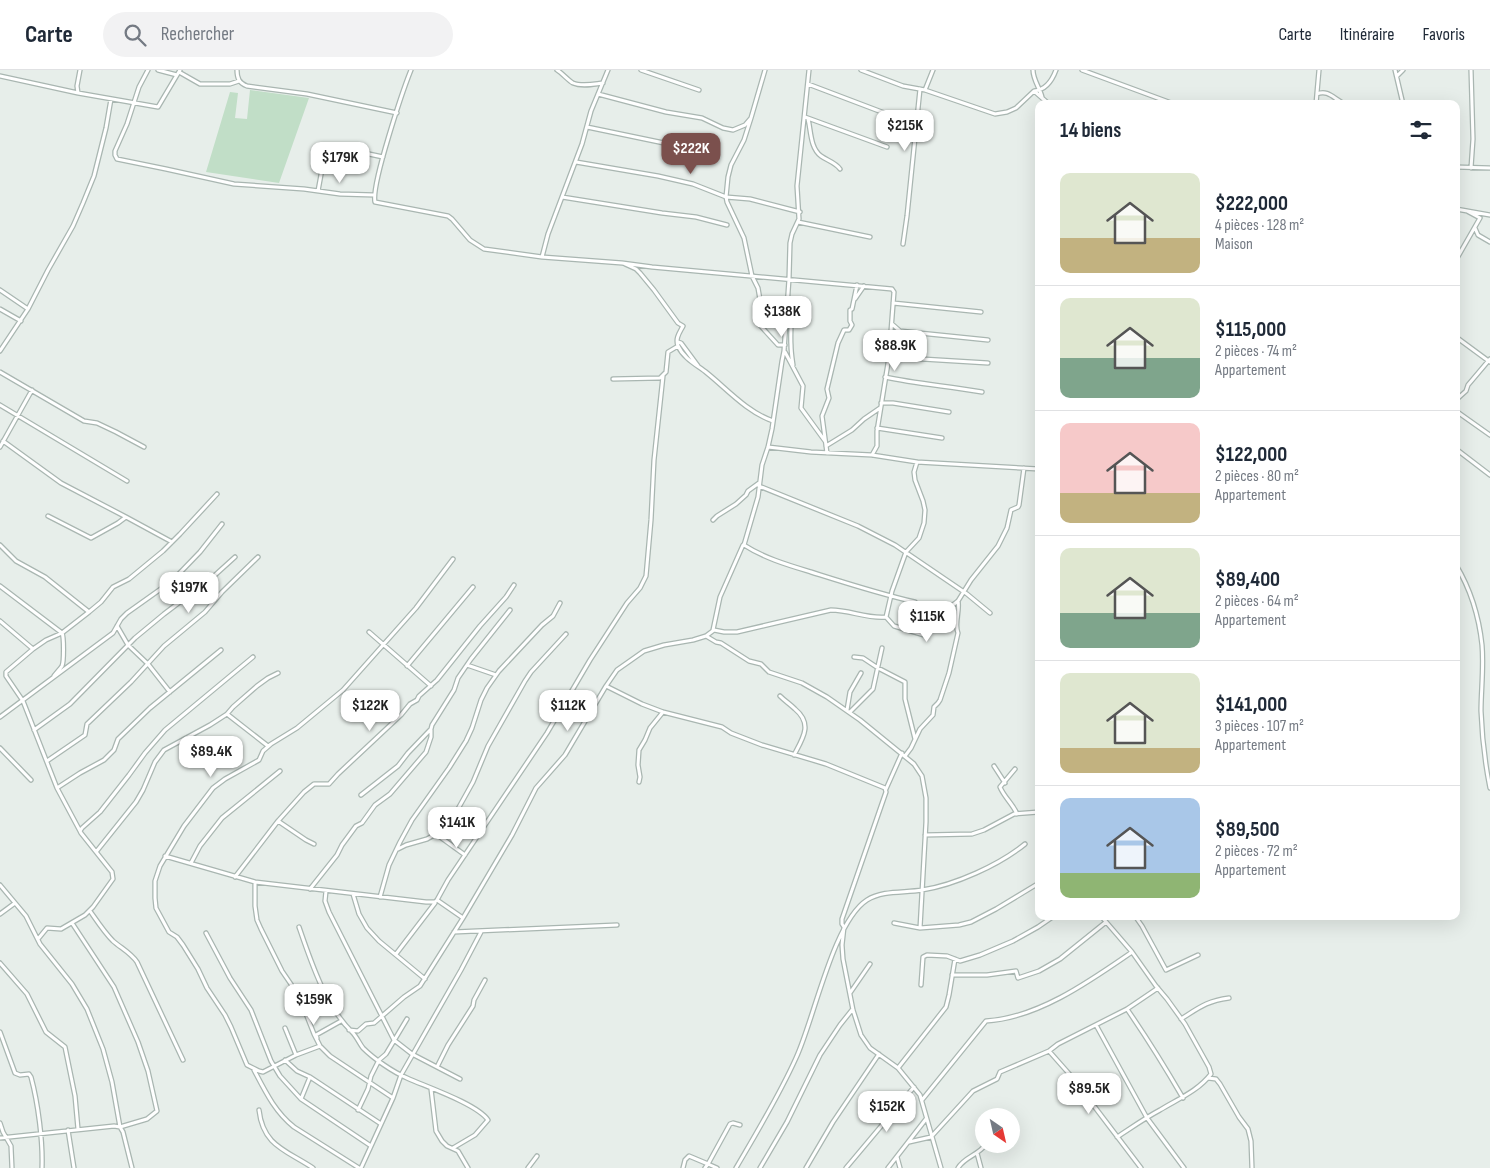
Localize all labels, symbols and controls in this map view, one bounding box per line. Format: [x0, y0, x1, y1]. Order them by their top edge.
search box [103, 12, 453, 57]
text: Carte [25, 20, 73, 49]
icon: search [121, 21, 149, 49]
text: Rechercher [161, 23, 234, 46]
text: Carte [1278, 24, 1312, 45]
text: Itinéraire [1340, 24, 1394, 45]
text: Favoris [1422, 24, 1465, 45]
pin: $215K [870, 109, 940, 152]
text: $215K [887, 116, 923, 135]
icon: filters [1407, 116, 1435, 144]
text: 14 biens [1060, 118, 1121, 143]
pin: $222K [656, 132, 726, 175]
text: $222K [672, 139, 710, 158]
pin: $179K [305, 142, 375, 184]
text: $179K [322, 148, 358, 167]
text: $222,000 [1215, 191, 1288, 216]
icon: home [1100, 193, 1160, 253]
text: 4 pièces · 128 m² [1215, 216, 1304, 235]
text: Maison [1215, 235, 1253, 254]
pin: $138K [747, 296, 817, 338]
text: $138K [763, 302, 801, 321]
text: $115,000 [1215, 317, 1286, 342]
icon: home [1100, 318, 1160, 378]
pin: $88.9K [854, 330, 936, 372]
text: $88.9K [874, 336, 916, 355]
text: 2 pièces · 74 m² [1215, 342, 1297, 361]
text: Appartement [1215, 361, 1286, 380]
text: $122,000 [1215, 442, 1287, 467]
icon: home [1100, 443, 1160, 503]
text: 2 pièces · 80 m² [1215, 467, 1299, 486]
text: Appartement [1215, 486, 1286, 505]
text: $89,400 [1215, 567, 1280, 592]
icon: home [1100, 568, 1160, 628]
pin: $197K [154, 572, 224, 614]
text: $197K [170, 578, 208, 597]
text: 2 pièces · 64 m² [1215, 592, 1299, 611]
pin: $115K [892, 600, 962, 643]
text: $115K [909, 607, 945, 626]
text: Appartement [1215, 611, 1286, 630]
pin: $122K [335, 690, 405, 732]
pin: $112K [533, 690, 603, 732]
text: $141,000 [1215, 692, 1287, 717]
icon: home [1100, 693, 1160, 753]
text: $122K [352, 696, 388, 715]
text: $112K [550, 696, 586, 715]
text: 3 pièces · 107 m² [1215, 717, 1304, 736]
pin: $89.4K [170, 736, 252, 778]
text: Appartement [1215, 736, 1286, 755]
text: $89.4K [190, 742, 232, 761]
pin: $141K [422, 806, 492, 849]
text: $141K [439, 813, 475, 832]
text: $89,500 [1215, 817, 1280, 842]
icon: home [1100, 818, 1160, 878]
text: 2 pièces · 72 m² [1215, 842, 1298, 861]
text: Appartement [1215, 861, 1286, 880]
pin: $159K [279, 984, 349, 1026]
text: $159K [296, 990, 333, 1009]
pin: $89.5K [1048, 1072, 1130, 1115]
text: $89.5K [1068, 1079, 1110, 1098]
pin: $152K [852, 1090, 922, 1133]
text: $152K [869, 1097, 905, 1116]
north arrow [975, 1108, 1020, 1152]
map controls [975, 1108, 1020, 1153]

